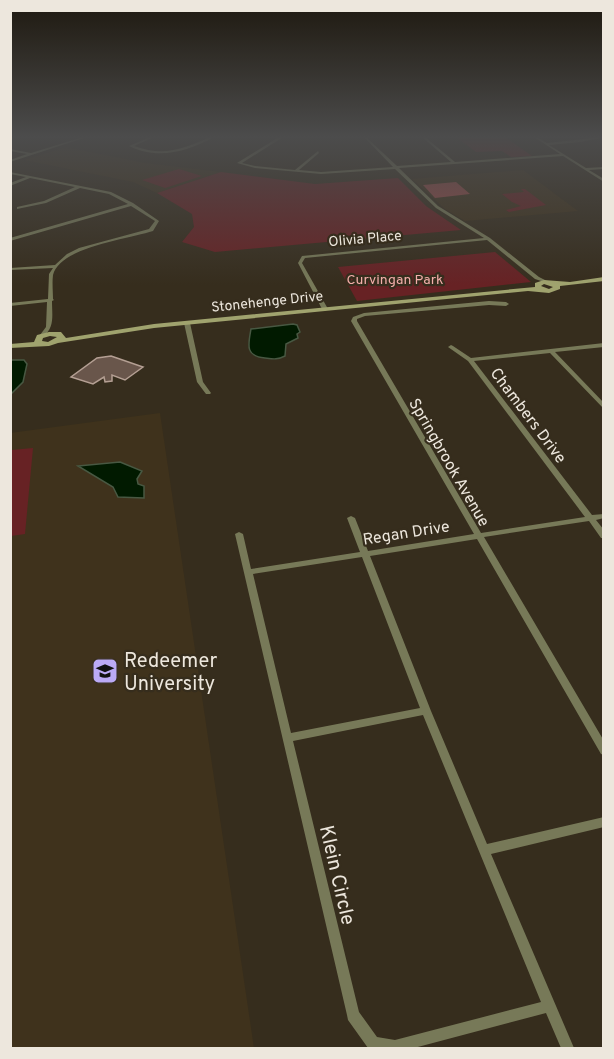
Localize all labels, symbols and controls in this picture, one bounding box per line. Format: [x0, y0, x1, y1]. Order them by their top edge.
street label: Olivia Place [328, 228, 402, 251]
park label: Curvingan Park [346, 272, 444, 289]
street label: Stonehenge Drive [210, 288, 324, 317]
street label: Chambers Drive [485, 364, 570, 468]
street label: Springbrook Avenue [403, 395, 493, 531]
street label: Regan Drive [362, 517, 451, 551]
place label: Redeemer University [124, 649, 217, 698]
school or university icon: Redeemer University [90, 656, 120, 686]
street label: Klein Circle [312, 823, 360, 928]

